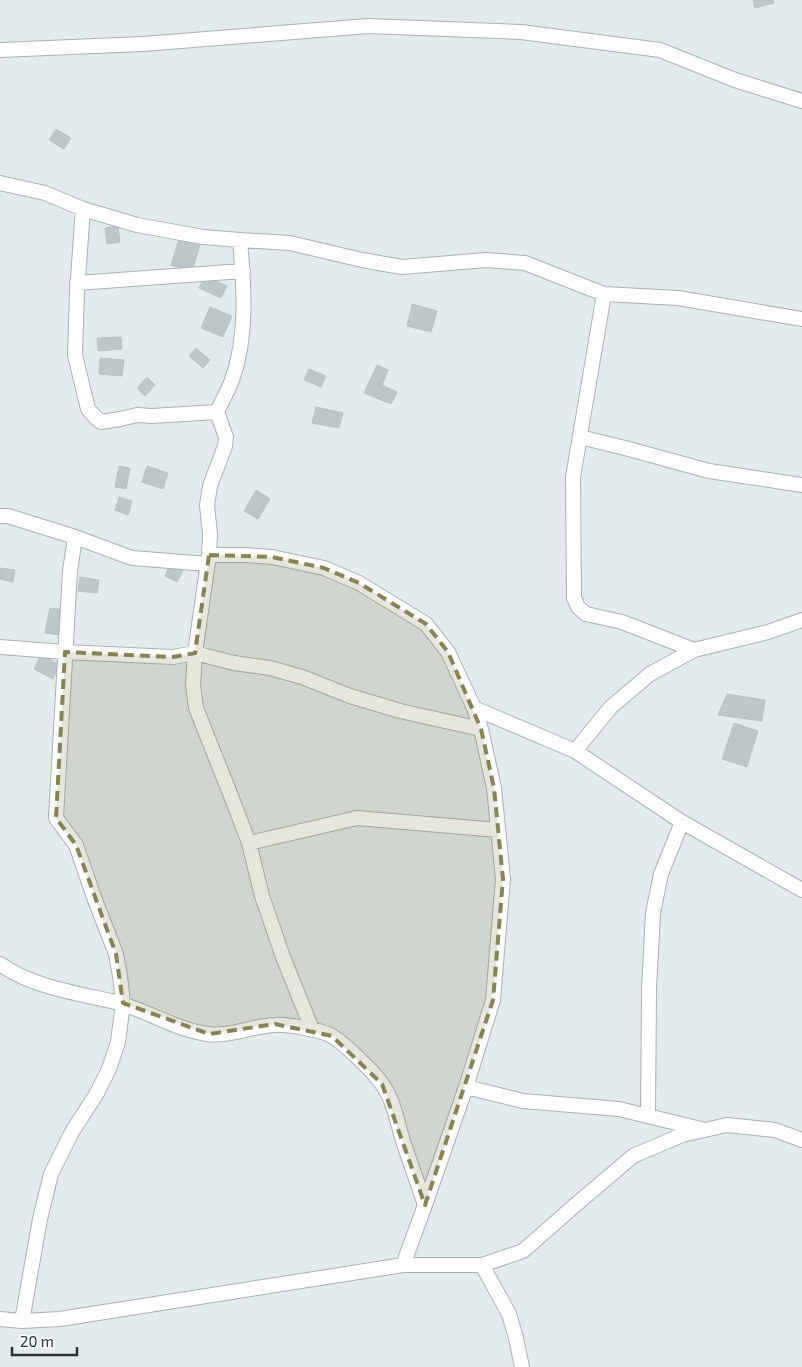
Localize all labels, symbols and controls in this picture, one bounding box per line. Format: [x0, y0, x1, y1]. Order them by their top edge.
scale bar [12, 1324, 78, 1356]
text: 20 m [20, 1332, 54, 1350]

